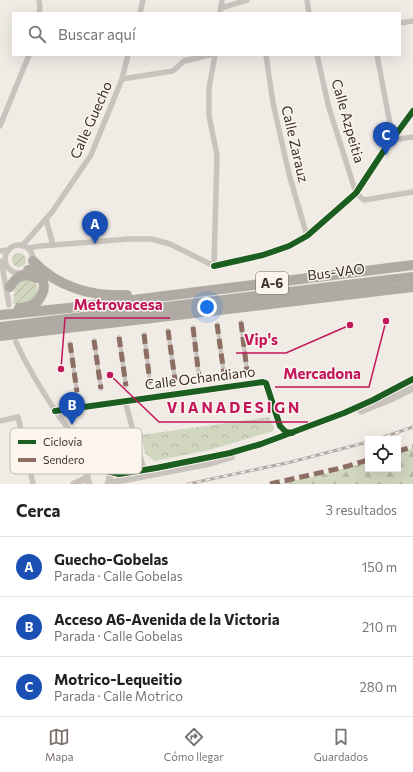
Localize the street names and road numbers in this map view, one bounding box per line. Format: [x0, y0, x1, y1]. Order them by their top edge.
street label: Calle Azpeitia [328, 77, 369, 165]
street label: Calle Guecho [66, 78, 115, 161]
street label: Calle Zarauz [278, 104, 313, 184]
street label: Bus-VAO [306, 260, 366, 283]
road number: A-6 [256, 272, 288, 294]
street label: Calle Ochandiano [144, 362, 256, 393]

